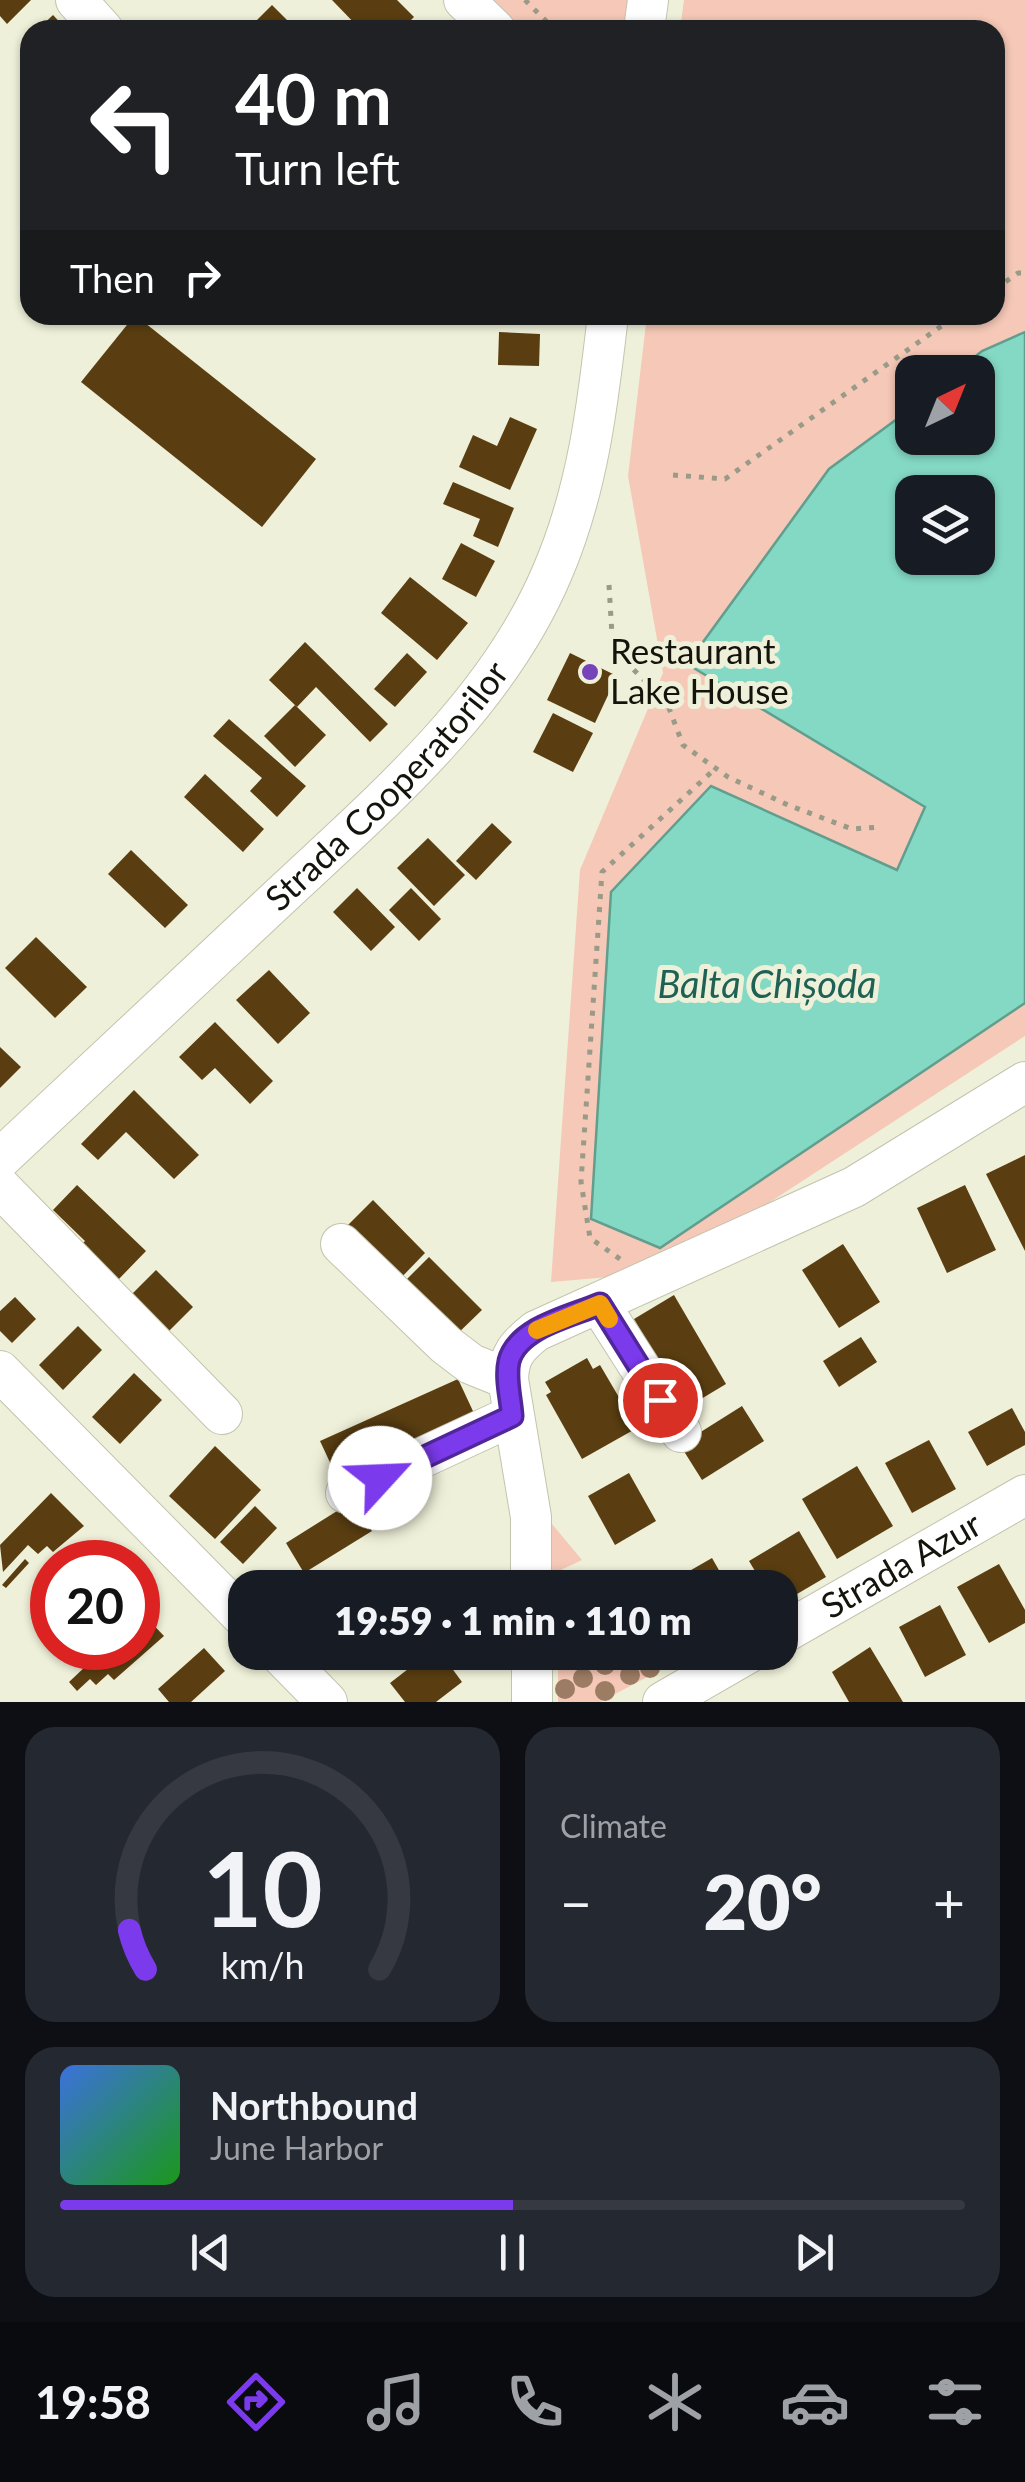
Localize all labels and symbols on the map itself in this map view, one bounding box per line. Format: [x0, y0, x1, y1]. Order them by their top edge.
north arrow [895, 355, 995, 455]
place label: Restaurant Lake House [610, 629, 789, 711]
street label: Strada Cooperatorilor [256, 652, 516, 918]
marker: Restaurant Lake House [579, 661, 601, 683]
water label: Balta Chișoda [657, 960, 877, 1006]
pin [618, 1358, 703, 1443]
position arrow [328, 1426, 432, 1530]
street label: Strada Azur [813, 1501, 988, 1626]
speed limit sign: 20 [30, 1540, 160, 1670]

